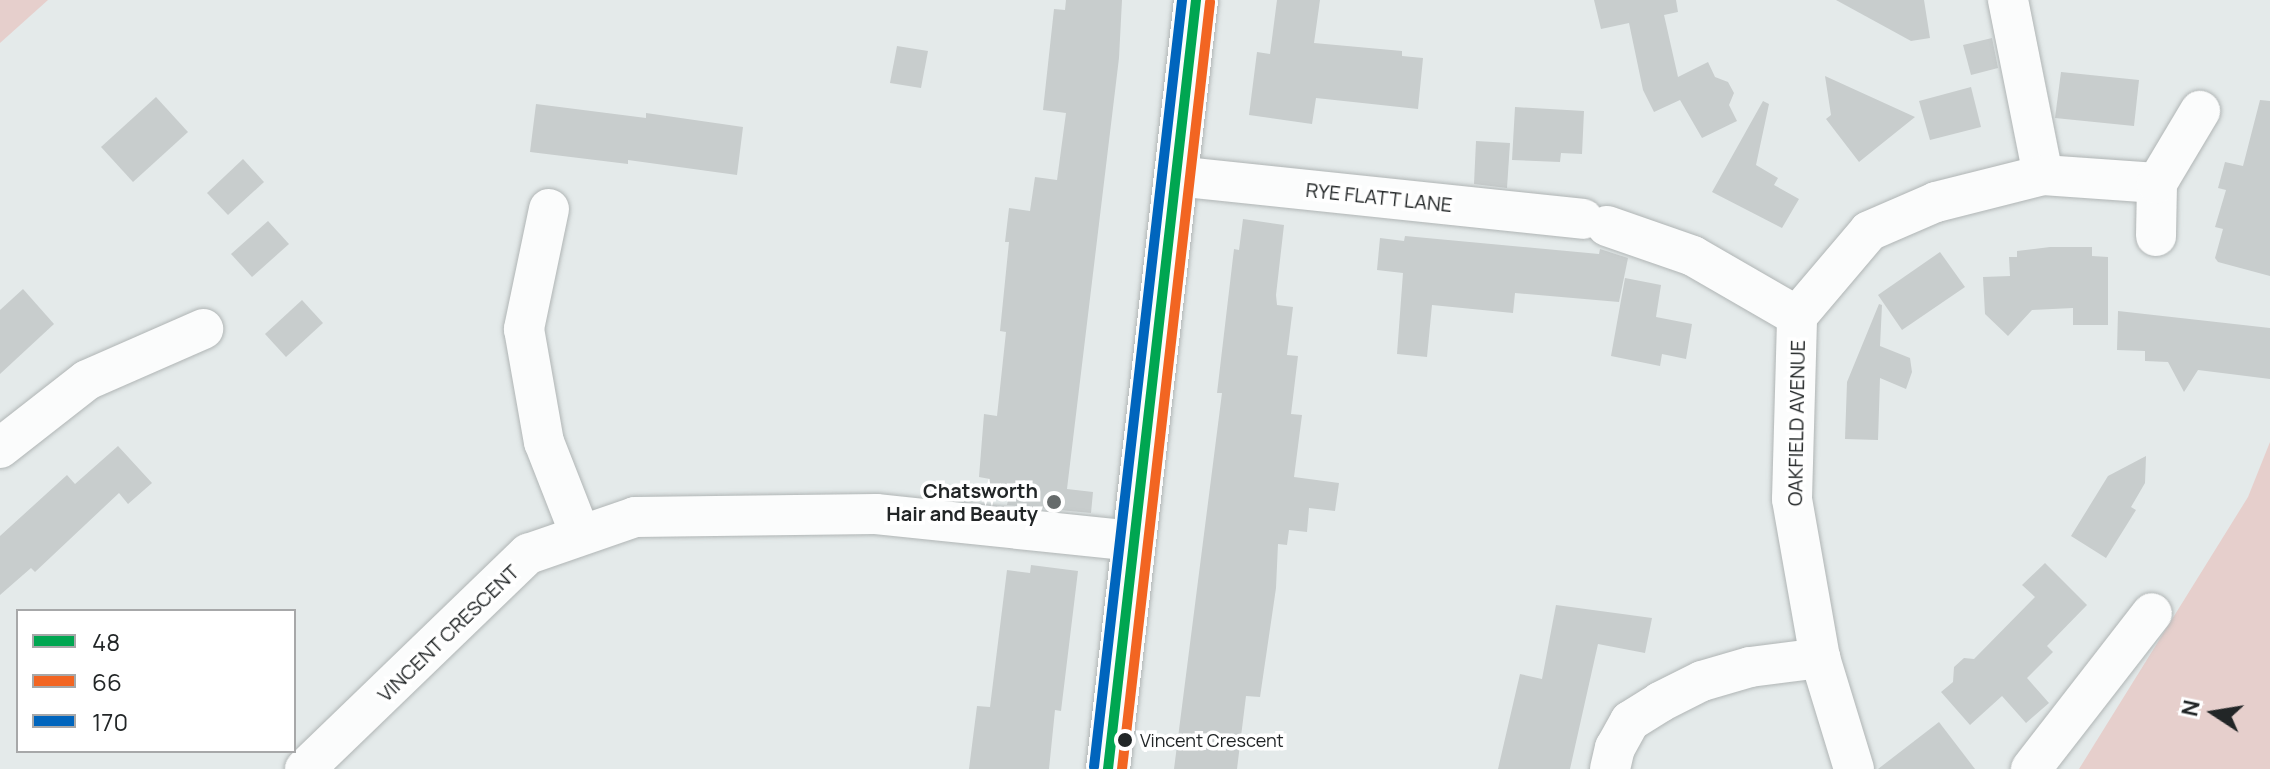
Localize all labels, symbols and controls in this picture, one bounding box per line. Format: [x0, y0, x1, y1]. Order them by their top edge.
street label: RYE FLATT LANE [1304, 177, 1454, 217]
street label: OAKFIELD AVENUE [1783, 340, 1809, 506]
place label: Chatsworth Hair and Beauty [886, 478, 1038, 525]
marker: Chatsworth Hair and Beauty [1045, 493, 1063, 511]
street label: VINCENT CRESCENT [372, 559, 524, 707]
legend [16, 609, 296, 753]
text: 48 [92, 625, 120, 658]
text: 66 [92, 665, 122, 698]
north arrow [2174, 673, 2254, 753]
text: N [2174, 697, 2207, 719]
text: 170 [92, 705, 128, 738]
place label: Vincent Crescent [1140, 729, 1284, 751]
marker: Vincent Crescent [1117, 732, 1133, 748]

